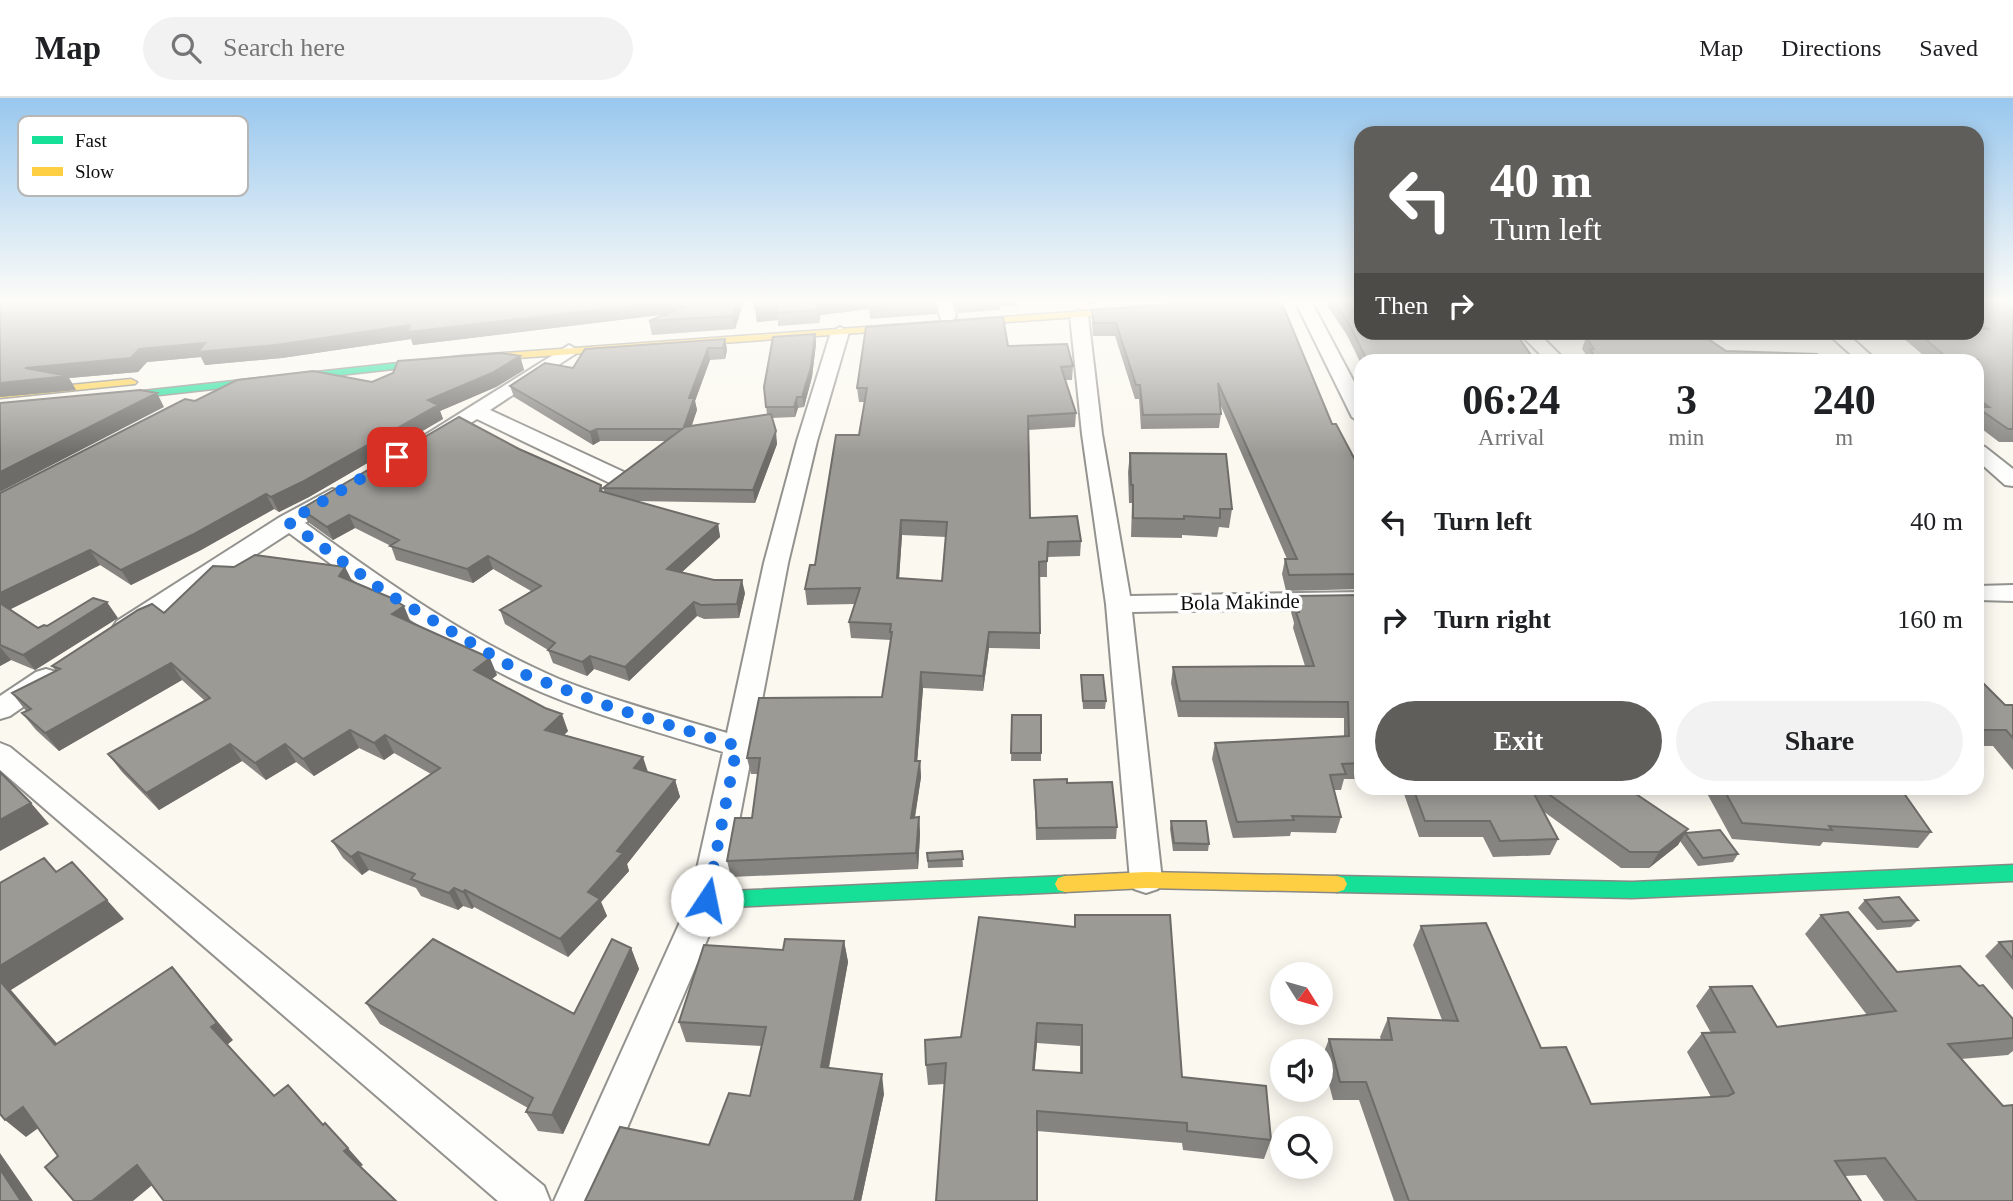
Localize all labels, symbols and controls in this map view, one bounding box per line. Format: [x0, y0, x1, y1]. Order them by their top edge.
search box [143, 17, 633, 80]
icon: search [167, 29, 205, 67]
text: Map [35, 30, 101, 66]
text: Search here [223, 33, 345, 62]
text: Map [1699, 35, 1743, 61]
text: Directions [1781, 35, 1881, 61]
text: Saved [1919, 35, 1978, 61]
legend [18, 116, 248, 196]
text: Fast [75, 130, 107, 151]
text: 40 m [1490, 153, 1592, 208]
icon: left [1375, 154, 1466, 245]
text: Slow [75, 161, 114, 182]
text: Turn left [1490, 211, 1602, 247]
icon: right [1442, 287, 1480, 325]
text: Then [1375, 291, 1428, 320]
text: 06:24 [1462, 377, 1560, 423]
text: 3 [1676, 377, 1697, 423]
text: 240 [1813, 377, 1876, 423]
text: Arrival [1478, 425, 1545, 450]
text: min [1669, 425, 1704, 450]
text: m [1835, 425, 1853, 450]
pin [367, 427, 427, 487]
icon: arrive [378, 438, 416, 476]
icon: left [1375, 503, 1413, 541]
text: Turn left [1434, 507, 1532, 536]
text: 40 m [1910, 507, 1963, 536]
street label: Bola Makinde [1180, 589, 1300, 615]
icon: right [1375, 601, 1413, 639]
text: Turn right [1434, 605, 1551, 634]
text: 160 m [1897, 605, 1963, 634]
button: Exit [1375, 701, 1662, 781]
button: Share [1676, 701, 1963, 781]
position arrow [670, 863, 744, 937]
north arrow [1270, 962, 1334, 1026]
map controls [1270, 962, 1333, 1179]
button: sound [1270, 1039, 1333, 1102]
button: search [1270, 1116, 1333, 1179]

